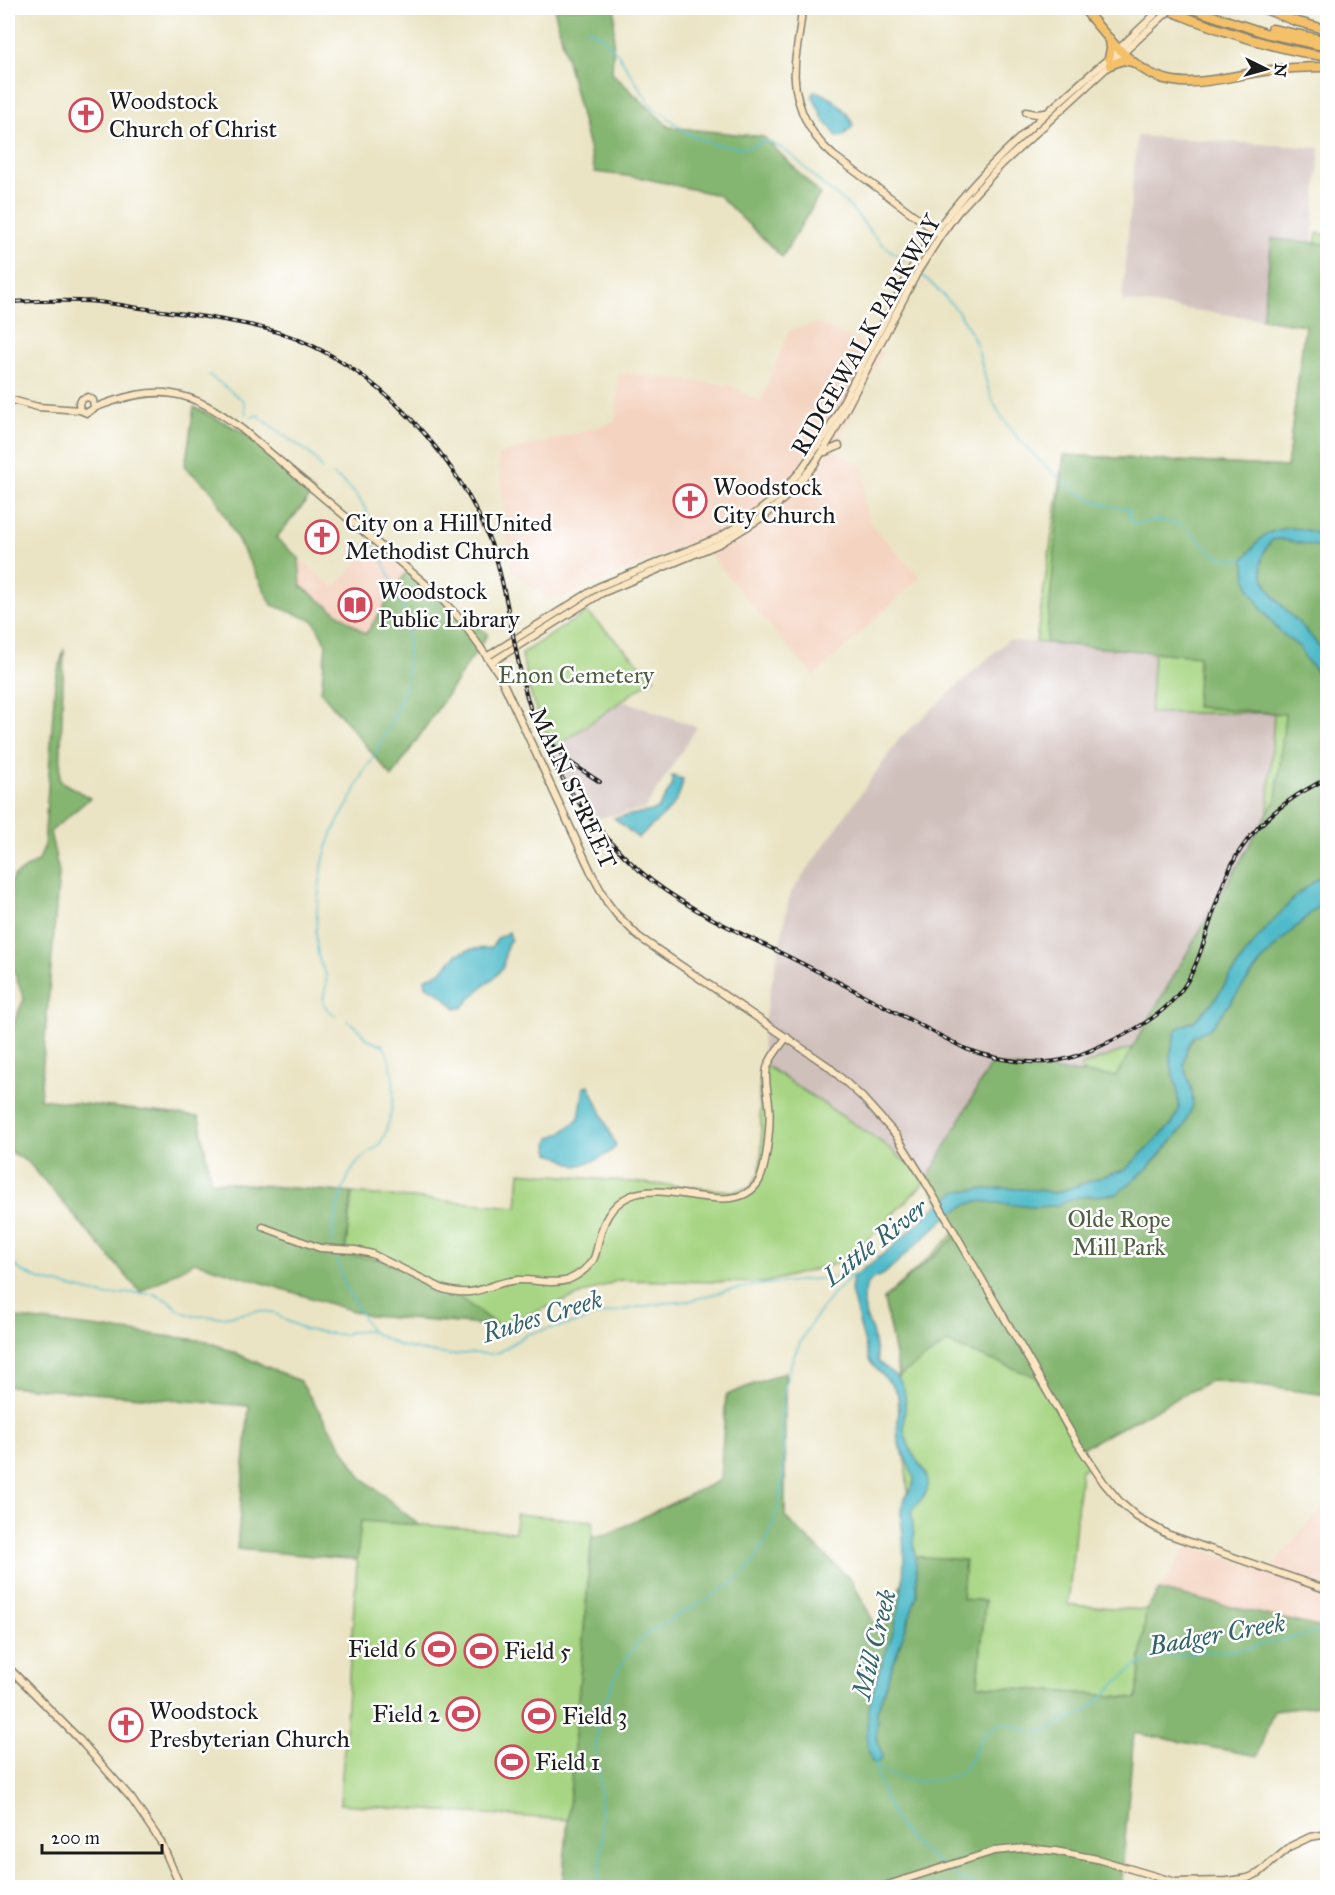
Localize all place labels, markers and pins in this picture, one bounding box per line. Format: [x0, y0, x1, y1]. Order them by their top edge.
place label: Woodstock Church of Christ [109, 86, 277, 144]
church icon: Woodstock Church of Christ [68, 97, 104, 133]
place label: Woodstock City Church [713, 472, 835, 530]
church icon: Woodstock City Church [672, 483, 708, 519]
place label: City on a Hill United Methodist Church [345, 508, 552, 566]
church icon: City on a Hill United Methodist Church [304, 519, 340, 555]
place label: Woodstock Public Library [378, 576, 520, 634]
library icon: Woodstock Public Library [337, 587, 373, 623]
sports icon: Field 6 [421, 1631, 457, 1667]
sports icon: Field 5 [463, 1633, 499, 1669]
place label: Field 6 [348, 1634, 417, 1664]
place label: Field 5 [504, 1636, 571, 1666]
place label: Woodstock Presbyterian Church [149, 1696, 350, 1754]
sports icon: Field 2 [445, 1696, 481, 1732]
sports icon: Field 3 [521, 1698, 557, 1734]
place label: Field 2 [372, 1699, 440, 1729]
place label: Field 3 [562, 1701, 627, 1731]
church icon: Woodstock Presbyterian Church [108, 1707, 144, 1743]
sports icon: Field 1 [494, 1744, 530, 1780]
place label: Field 1 [535, 1747, 600, 1777]

